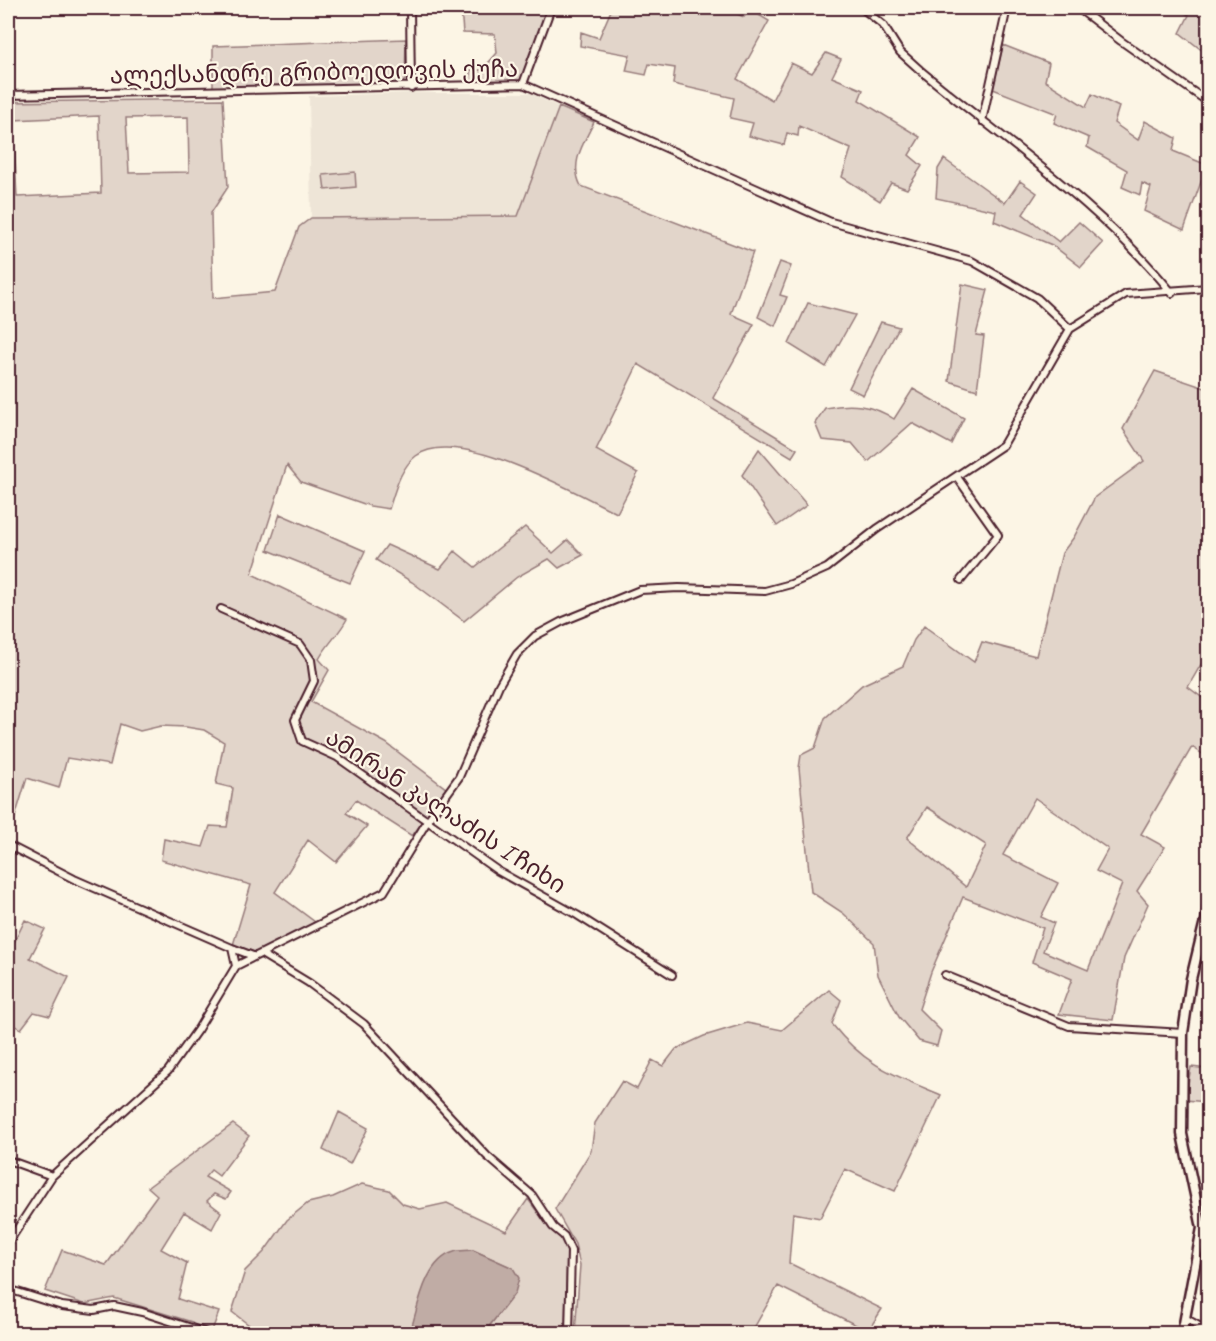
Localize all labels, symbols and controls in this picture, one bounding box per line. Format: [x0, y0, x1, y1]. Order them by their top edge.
street label: ალექსანდრე გრიბოედოვის ქუჩა [110, 53, 518, 91]
street label: ამირან კალაძის I ჩიხი [320, 722, 572, 900]

